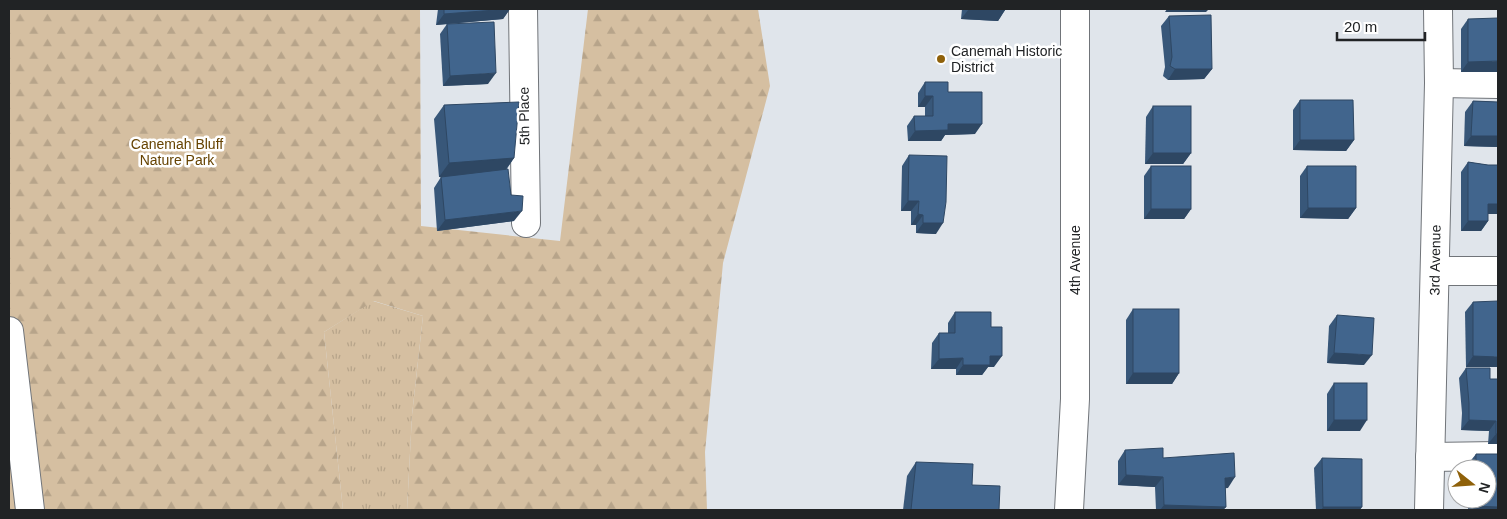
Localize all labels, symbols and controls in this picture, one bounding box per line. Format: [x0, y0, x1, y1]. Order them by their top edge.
scale bar [1337, 10, 1424, 42]
text: 20 m [1344, 18, 1377, 35]
place label: Canemah Historic District [951, 43, 1062, 75]
marker: Canemah Historic District [935, 53, 947, 65]
street label: 5th Place [515, 86, 533, 145]
park label: Canemah Bluff Nature Park [131, 136, 223, 168]
street label: 3rd Avenue [1426, 224, 1444, 295]
street label: 4th Avenue [1067, 225, 1083, 295]
north arrow [1447, 459, 1497, 509]
text: N [1475, 481, 1494, 495]

